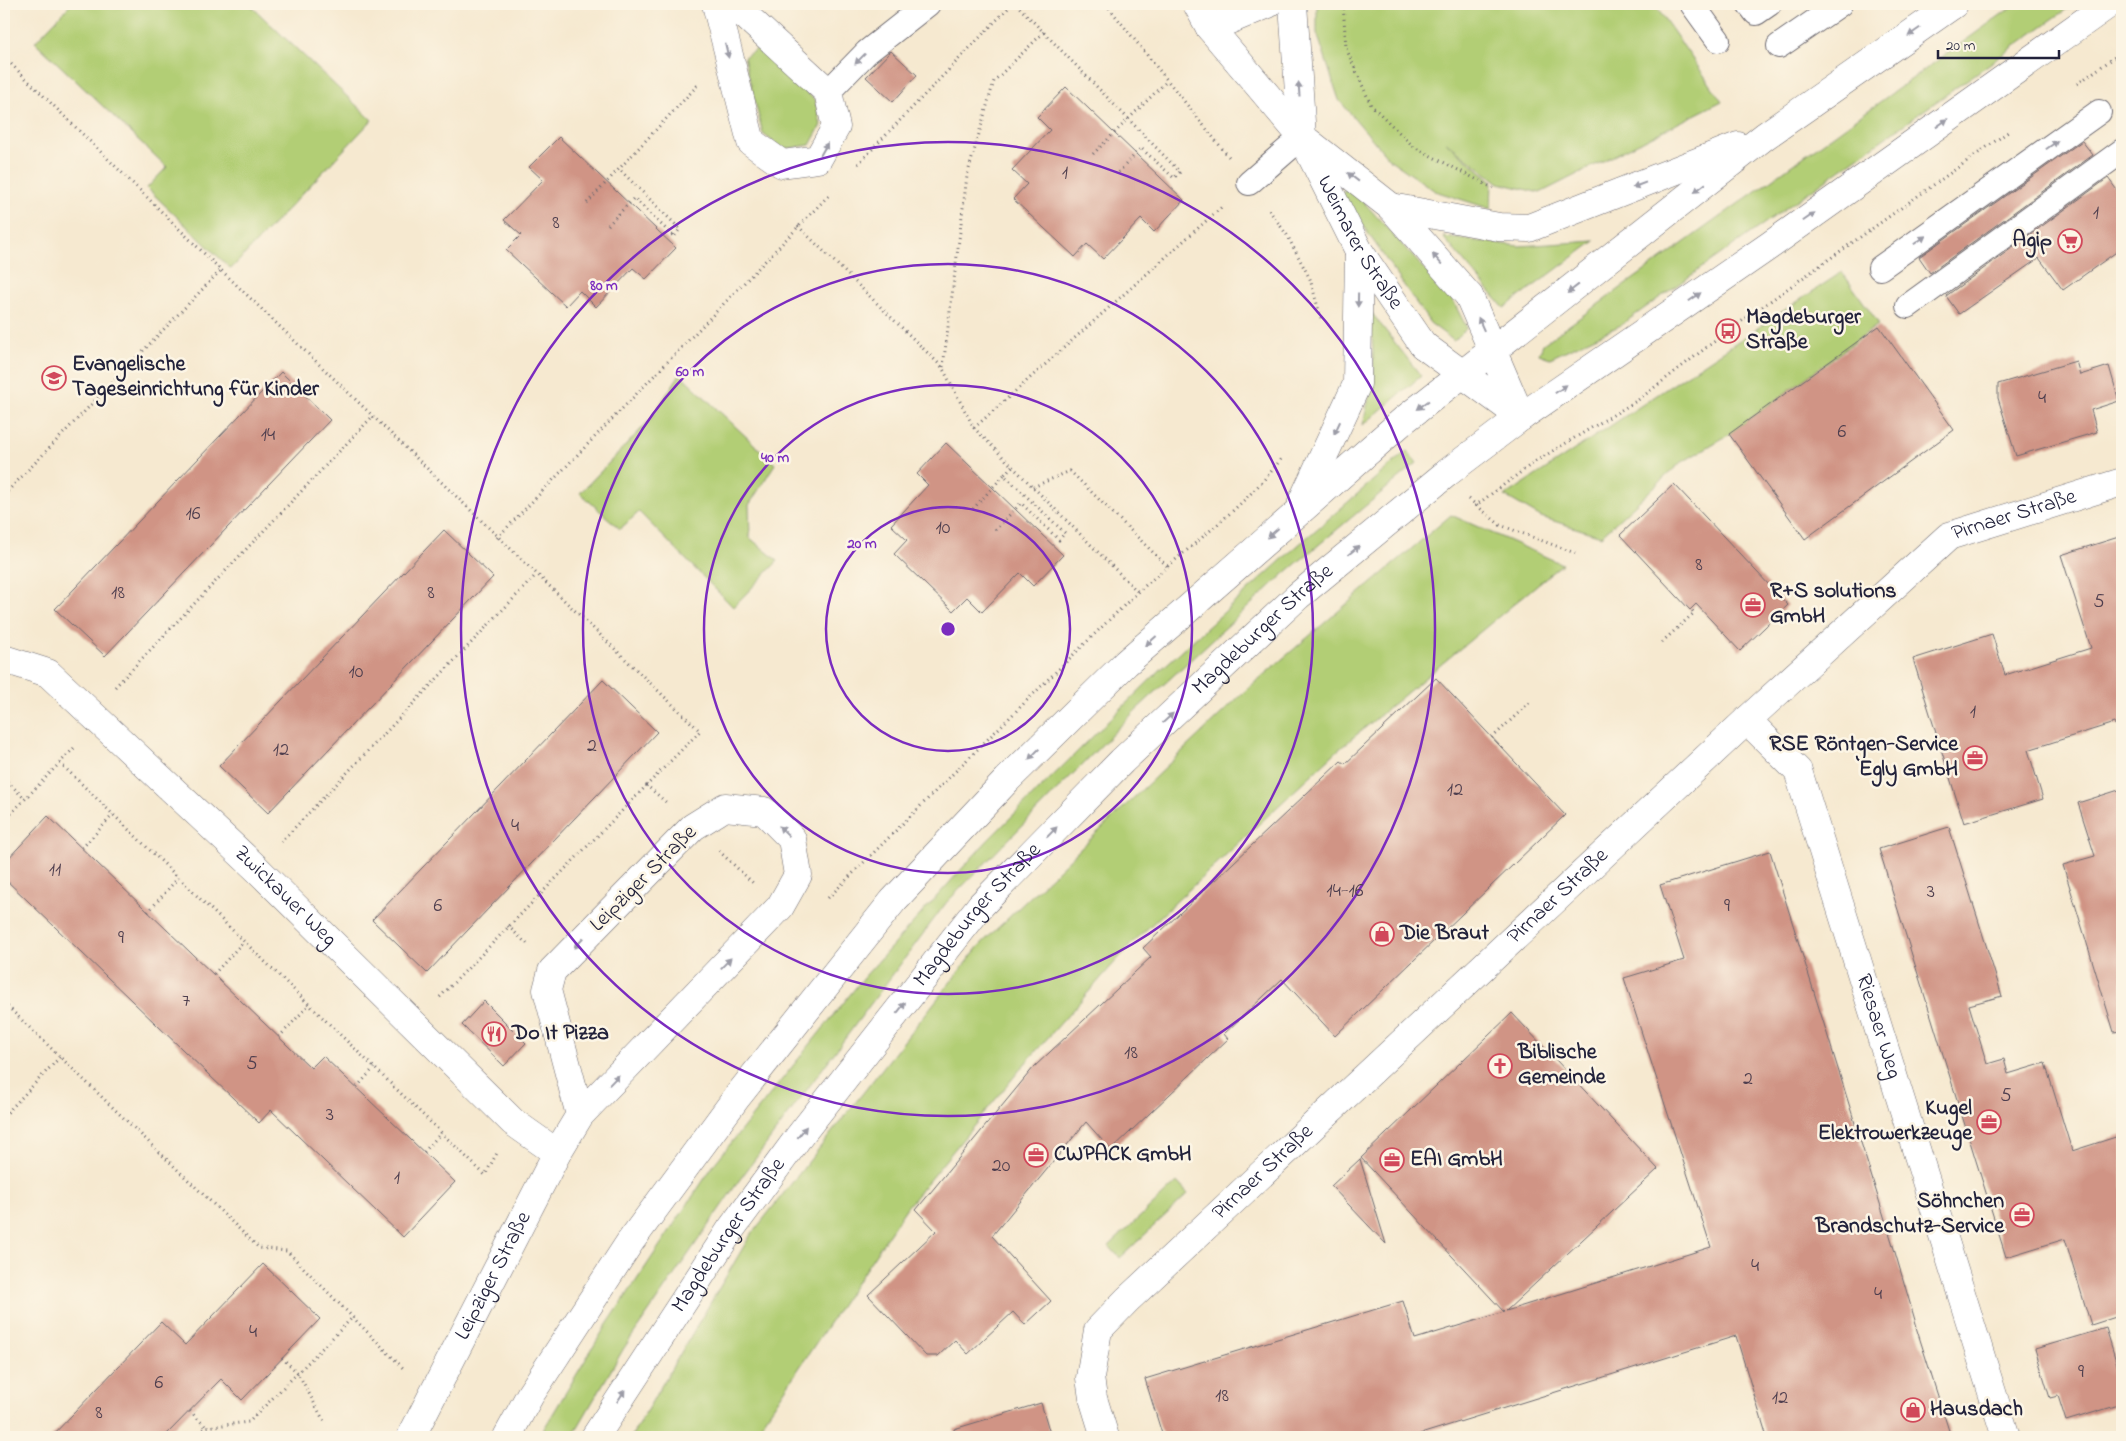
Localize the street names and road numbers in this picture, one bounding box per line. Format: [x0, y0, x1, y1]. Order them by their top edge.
street label: Weimarer Straße [1308, 170, 1411, 317]
street label: Pirnaer Straße [1948, 481, 2081, 550]
street label: Magdeburger Straße [1185, 557, 1341, 703]
street label: Leipziger Straße [583, 818, 706, 941]
street label: Magdeburger Straße [906, 836, 1049, 994]
street label: Zwickauer Weg [226, 838, 344, 956]
street label: Pirnaer Straße [1500, 841, 1616, 952]
street label: Riesaer Weg [1846, 970, 1909, 1083]
street label: Pirnaer Straße [1205, 1117, 1321, 1228]
street label: Magdeburger Straße [664, 1151, 794, 1319]
street label: Leipziger Straße [447, 1206, 540, 1346]

